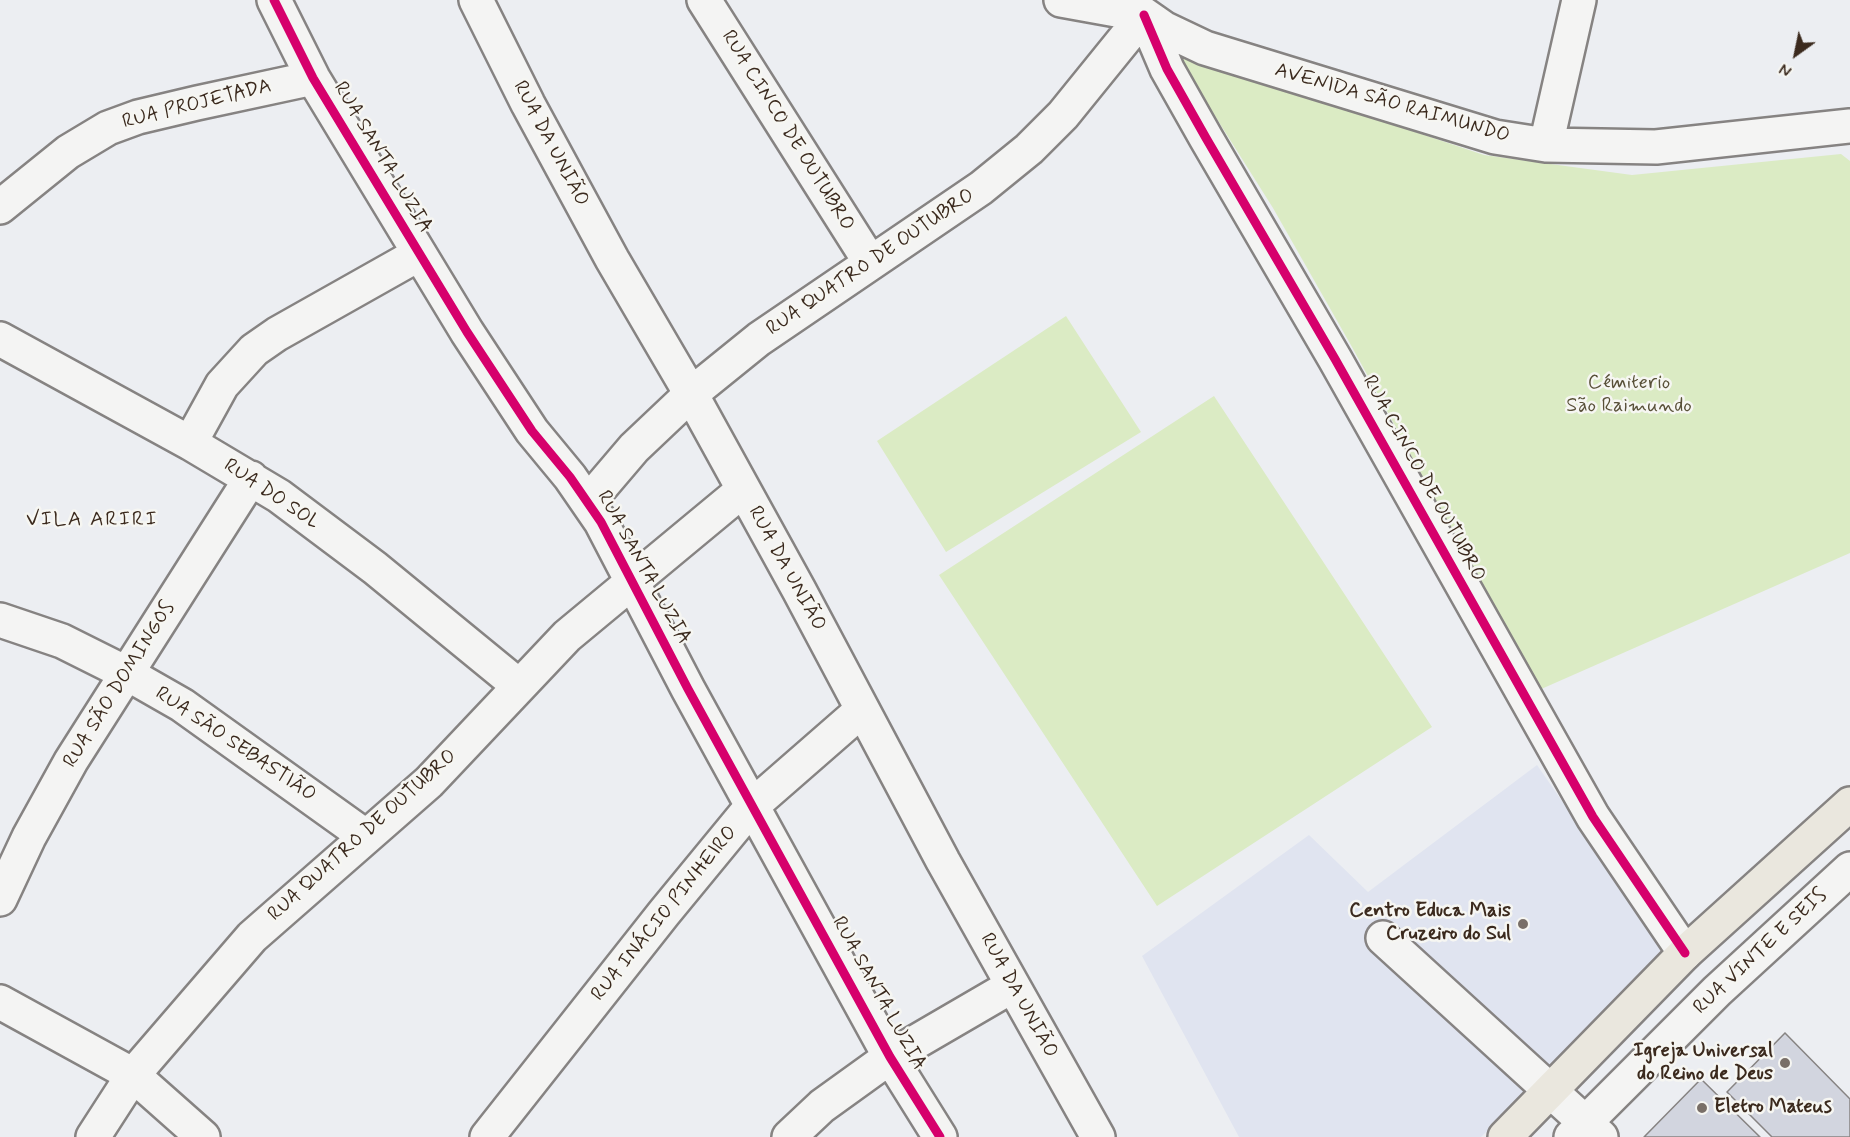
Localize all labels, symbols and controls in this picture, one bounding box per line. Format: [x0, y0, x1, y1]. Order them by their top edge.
north arrow [1766, 24, 1826, 84]
street label: RUA CINCO DE OUTUBRO [715, 26, 859, 236]
text: N [1776, 58, 1796, 81]
street label: AVENIDA SÃO RAIMUNDO [1272, 59, 1512, 149]
street label: RUA PROJETADA [120, 75, 274, 135]
street label: RUA DA UNIÃO [507, 77, 593, 211]
street label: RUA SANTA LUZIA [327, 78, 437, 238]
street label: RUA QUATRO DE OUTUBRO [762, 184, 980, 342]
street label: RUA CINCO DE OUTUBRO [1356, 372, 1490, 586]
park label: Cémiterio São Raimundo [1566, 372, 1692, 419]
street label: RUA DO SOL [219, 454, 323, 536]
street label: RUA SANTA LUZIA [591, 487, 695, 649]
street label: RUA DA UNIÃO [742, 502, 830, 636]
district label: VILA ARIRI [29, 508, 155, 534]
street label: RUA SÃO DOMINGOS [59, 597, 181, 773]
street label: RUA SÃO SEBASTIÃO [150, 682, 320, 808]
street label: RUA QUATRO DE OUTUBRO [264, 745, 462, 927]
street label: RUA INÁCIO PINHEIRO [587, 822, 743, 1006]
street label: RUA VINTE E SEIS [1689, 884, 1833, 1020]
place label: Centro Educa Mais Cruzeiro do Sul [1349, 900, 1511, 947]
street label: RUA SANTA LUZIA [826, 913, 930, 1075]
marker: Centro Educa Mais Cruzeiro do Sul [1516, 917, 1530, 931]
street label: RUA DA UNIÃO [974, 929, 1062, 1063]
place label: Igreja Universal do Reino de Deus [1633, 1040, 1773, 1087]
marker: Igreja Universal do Reino de Deus [1778, 1056, 1792, 1070]
place label: Eletro Mateus [1714, 1096, 1832, 1120]
marker: Eletro Mateus [1695, 1101, 1709, 1115]

